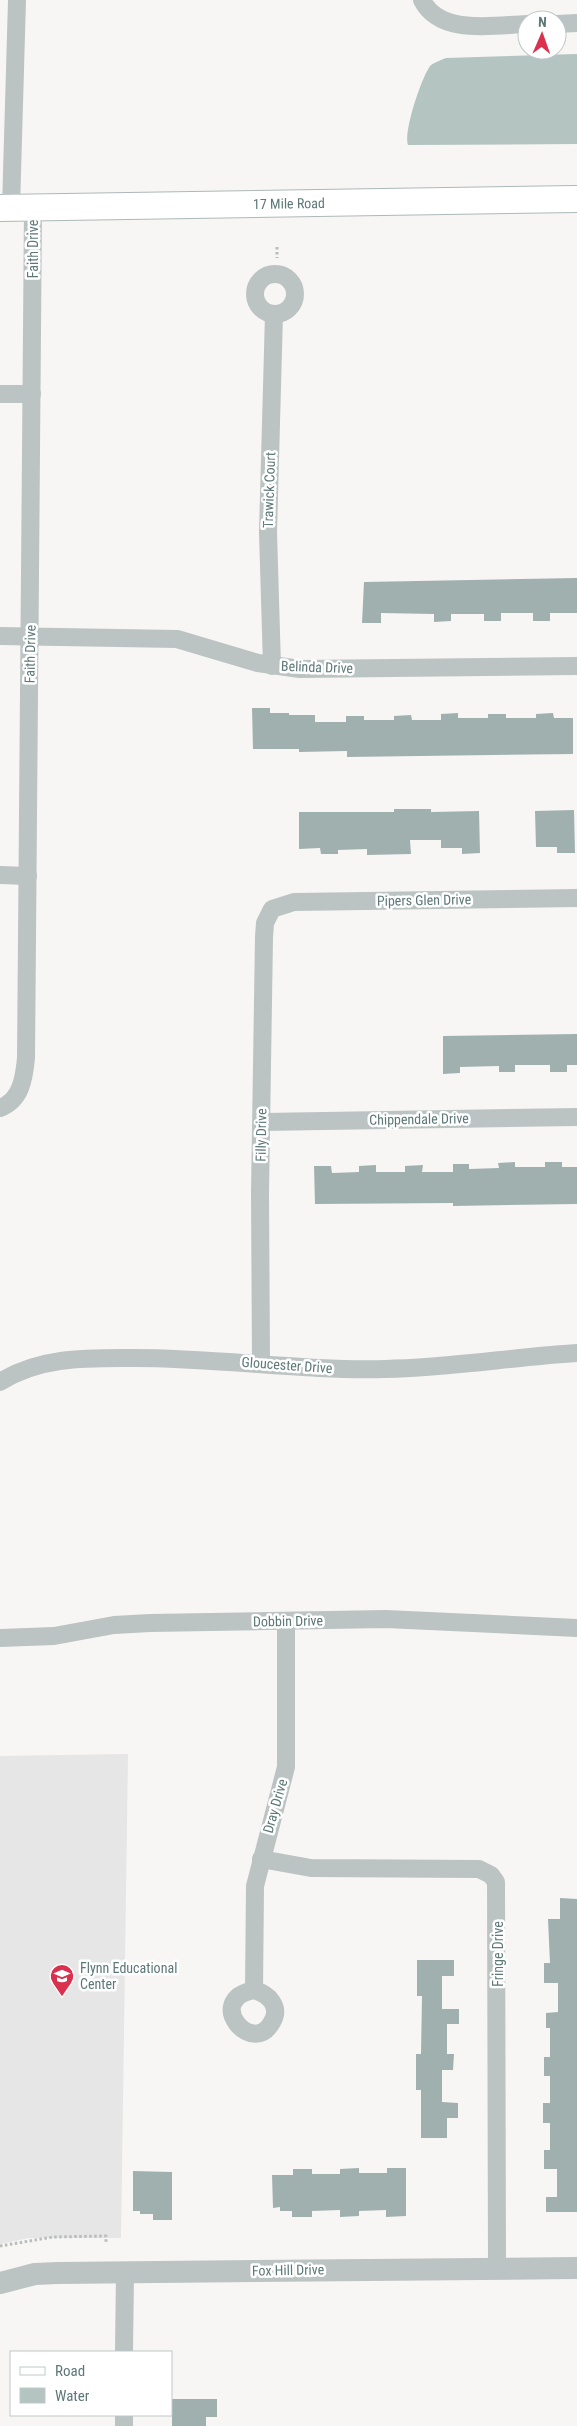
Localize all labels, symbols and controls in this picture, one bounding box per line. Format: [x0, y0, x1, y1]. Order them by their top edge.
north arrow [517, 10, 567, 60]
text: N [538, 14, 547, 30]
street label: 17 Mile Road [253, 195, 325, 212]
street label: Faith Drive [25, 219, 41, 278]
street label: Trawick Court [260, 452, 278, 528]
street label: Faith Drive [21, 624, 39, 683]
street label: Belinda Drive [281, 658, 354, 676]
street label: Pipers Glen Drive [377, 891, 472, 909]
street label: Filly Drive [253, 1108, 269, 1162]
street label: Chippendale Drive [369, 1110, 469, 1128]
street label: Gloucester Drive [241, 1354, 333, 1376]
street label: Dobbin Drive [253, 1612, 324, 1630]
street label: Dray Drive [260, 1777, 290, 1835]
street label: Fringe Drive [490, 1921, 506, 1987]
place label: Flynn Educational Center [80, 1960, 177, 1992]
school or university icon: Flynn Educational Center [49, 1963, 75, 1997]
street label: Fox Hill Drive [252, 2261, 325, 2279]
legend [10, 2351, 172, 2416]
text: Road [55, 2362, 85, 2380]
text: Water [55, 2387, 90, 2405]

